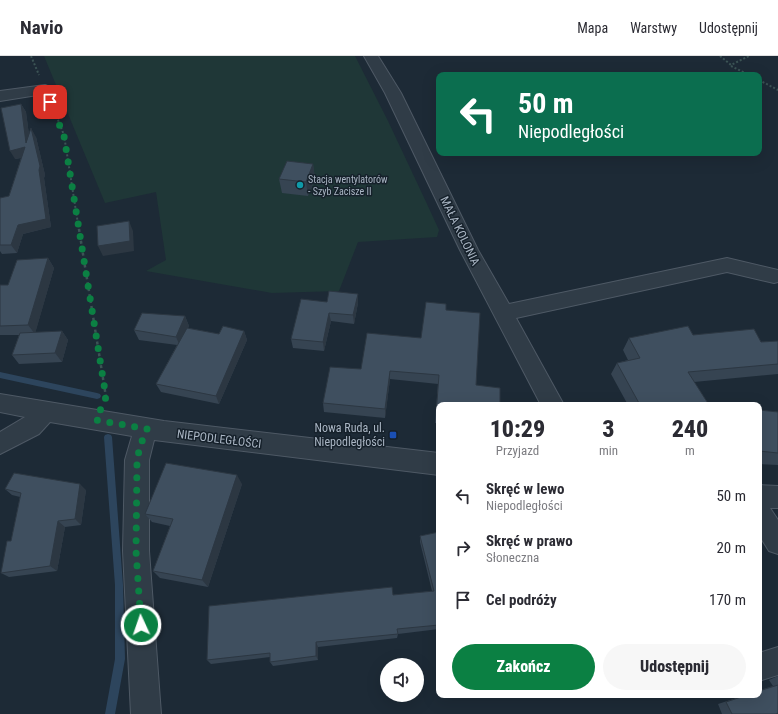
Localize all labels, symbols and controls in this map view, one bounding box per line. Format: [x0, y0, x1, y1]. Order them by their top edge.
text: Navio [20, 16, 63, 39]
text: Mapa [577, 20, 608, 36]
text: Warstwy [630, 20, 677, 36]
text: Udostępnij [699, 20, 758, 36]
pin [33, 85, 67, 119]
text: 50 m [518, 87, 574, 120]
icon: left [452, 88, 504, 140]
icon: arrive [39, 91, 61, 113]
text: Niepodległości [518, 121, 624, 142]
place label: Stacja wentylatorów - Szyb Zacisze II [308, 174, 388, 197]
marker: Stacja wentylatorów - Szyb Zacisze II [295, 180, 305, 190]
street label: MAŁA KOLONIA [437, 194, 483, 268]
text: 10:29 [490, 415, 545, 443]
text: 3 [602, 415, 615, 443]
text: 240 [672, 415, 708, 443]
place label: Nowa Ruda, ul. Niepodległości [314, 421, 385, 449]
street label: NIEPODLEGŁOŚCI [176, 426, 262, 451]
marker: Nowa Ruda, ul. Niepodległości [388, 430, 398, 440]
text: Przyjazd [496, 443, 539, 458]
text: min [599, 443, 618, 458]
text: m [685, 443, 695, 458]
text: Skręć w lewo [486, 480, 565, 498]
icon: left [452, 485, 474, 507]
text: 50 m [716, 487, 746, 505]
text: Niepodległości [486, 498, 563, 513]
text: Skręć w prawo [486, 532, 573, 550]
icon: right [452, 537, 474, 559]
text: 20 m [716, 539, 746, 557]
text: Słoneczna [486, 550, 539, 565]
icon: arrive [452, 589, 474, 611]
text: Cel podróży [486, 591, 557, 609]
text: 170 m [709, 591, 746, 609]
position arrow [120, 604, 162, 646]
button: Zakończ [452, 644, 595, 690]
button: Udostępnij [603, 644, 746, 690]
map controls [380, 658, 424, 702]
button: sound [380, 658, 424, 702]

